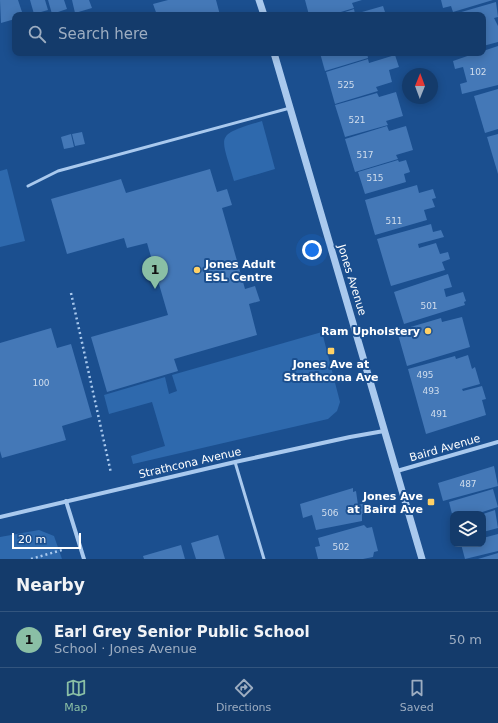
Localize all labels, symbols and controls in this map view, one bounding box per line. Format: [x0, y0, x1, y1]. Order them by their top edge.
search box [12, 12, 486, 56]
icon: search [26, 23, 48, 45]
text: Search here [58, 25, 148, 43]
house number: 102 [469, 67, 487, 77]
north arrow [402, 68, 438, 104]
house number: 525 [337, 80, 355, 90]
house number: 521 [348, 115, 366, 125]
house number: 517 [356, 150, 374, 160]
house number: 515 [366, 173, 384, 183]
house number: 511 [385, 216, 403, 226]
your location [302, 240, 322, 260]
street label: Jones Avenue [335, 242, 369, 317]
pin: 1 [142, 256, 168, 289]
place label: Jones Adult ESL Centre [204, 258, 276, 284]
marker: Jones Adult ESL Centre [192, 265, 202, 275]
house number: 501 [420, 301, 438, 311]
place label: Ram Upholstery [321, 325, 420, 338]
marker: Ram Upholstery [423, 326, 433, 336]
marker: Jones Ave at Strathcona Ave [326, 346, 336, 356]
place label: Jones Ave at Strathcona Ave [283, 358, 379, 384]
house number: 495 [416, 370, 434, 380]
house number: 100 [32, 378, 50, 388]
house number: 493 [422, 386, 440, 396]
house number: 491 [430, 409, 448, 419]
street label: Baird Avenue [408, 432, 482, 464]
street label: Strathcona Avenue [138, 445, 243, 481]
house number: 487 [459, 479, 477, 489]
place label: Jones Ave at Baird Ave [347, 490, 423, 516]
marker: Jones Ave at Baird Ave [426, 497, 436, 507]
house number: 506 [321, 508, 339, 518]
map controls [450, 511, 486, 547]
button: layers [450, 511, 486, 547]
scale bar [12, 531, 81, 550]
text: 20 m [18, 533, 46, 546]
house number: 502 [332, 542, 350, 552]
text: Nearby [16, 575, 85, 595]
text: Earl Grey Senior Public School [54, 623, 310, 641]
text: 1 [24, 632, 34, 647]
text: 50 m [449, 632, 482, 647]
text: School · Jones Avenue [54, 641, 197, 656]
tab: Map [64, 677, 87, 714]
tab: Directions [216, 677, 271, 714]
tab: Saved [400, 677, 434, 714]

